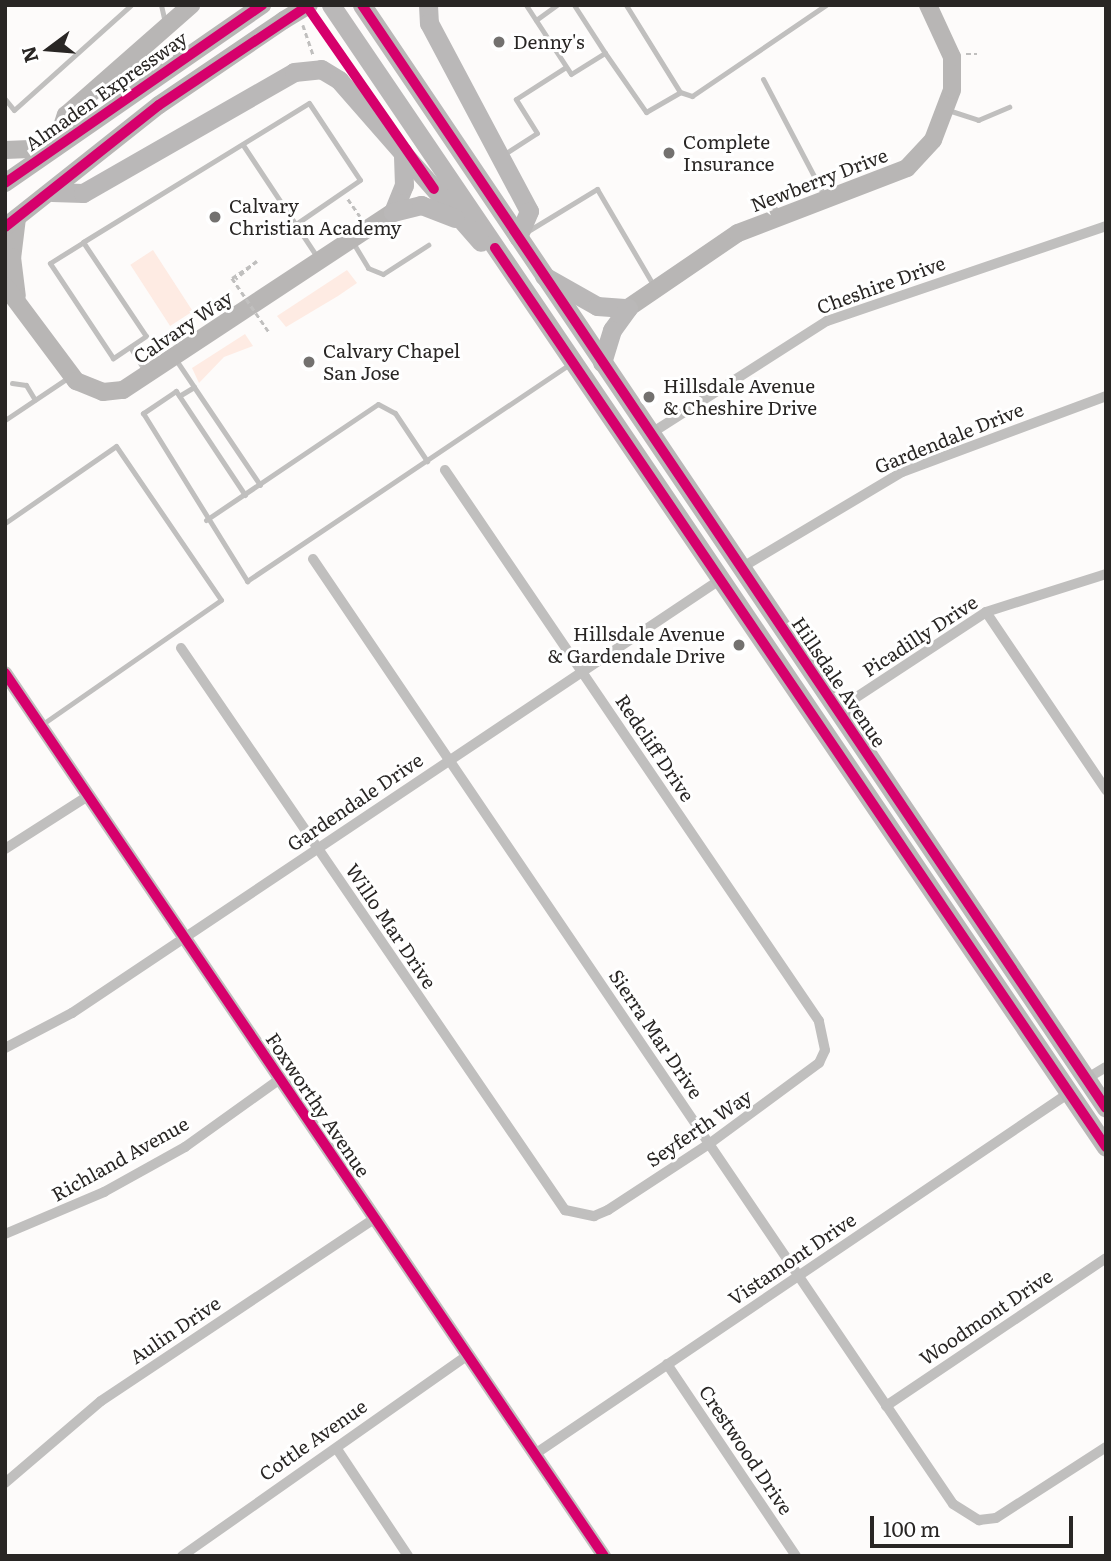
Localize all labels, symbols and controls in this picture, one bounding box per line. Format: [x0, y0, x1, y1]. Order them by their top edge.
north arrow [14, 14, 84, 84]
street label: Almaden Expressway [21, 26, 191, 156]
place label: Denny's [513, 31, 585, 53]
marker: Denny's [491, 34, 507, 50]
text: N [13, 43, 44, 66]
place label: Complete Insurance [683, 131, 774, 175]
street label: Newberry Drive [747, 143, 891, 217]
marker: Complete Insurance [661, 145, 677, 161]
place label: Calvary Christian Academy [229, 195, 402, 239]
marker: Calvary Christian Academy [207, 209, 223, 225]
street label: Cheshire Drive [814, 251, 948, 319]
street label: Calvary Way [129, 286, 237, 368]
place label: Calvary Chapel San Jose [323, 340, 460, 384]
marker: Calvary Chapel San Jose [301, 354, 317, 370]
place label: Hillsdale Avenue & Cheshire Drive [663, 375, 817, 419]
marker: Hillsdale Avenue & Cheshire Drive [641, 389, 657, 405]
street label: Gardendale Drive [871, 398, 1027, 478]
street label: Picadilly Drive [858, 590, 982, 682]
street label: Hillsdale Avenue [787, 613, 891, 751]
place label: Hillsdale Avenue & Gardendale Drive [548, 623, 725, 667]
marker: Hillsdale Avenue & Gardendale Drive [731, 637, 747, 653]
street label: Redcliff Drive [611, 690, 699, 806]
street label: Gardendale Drive [283, 748, 427, 856]
street label: Willo Mar Drive [341, 859, 441, 993]
street label: Sierra Mar Drive [604, 965, 708, 1103]
street label: Foxworthy Avenue [261, 1029, 375, 1181]
street label: Seyferth Way [642, 1084, 756, 1172]
street label: Richland Avenue [48, 1112, 192, 1206]
street label: Vistamont Drive [724, 1208, 860, 1310]
street label: Woodmont Drive [915, 1264, 1057, 1370]
street label: Aulin Drive [125, 1291, 225, 1369]
street label: Crestwood Drive [694, 1381, 798, 1519]
street label: Cottle Avenue [255, 1395, 371, 1485]
scale bar [873, 1502, 1076, 1546]
text: 100 m [883, 1512, 940, 1543]

